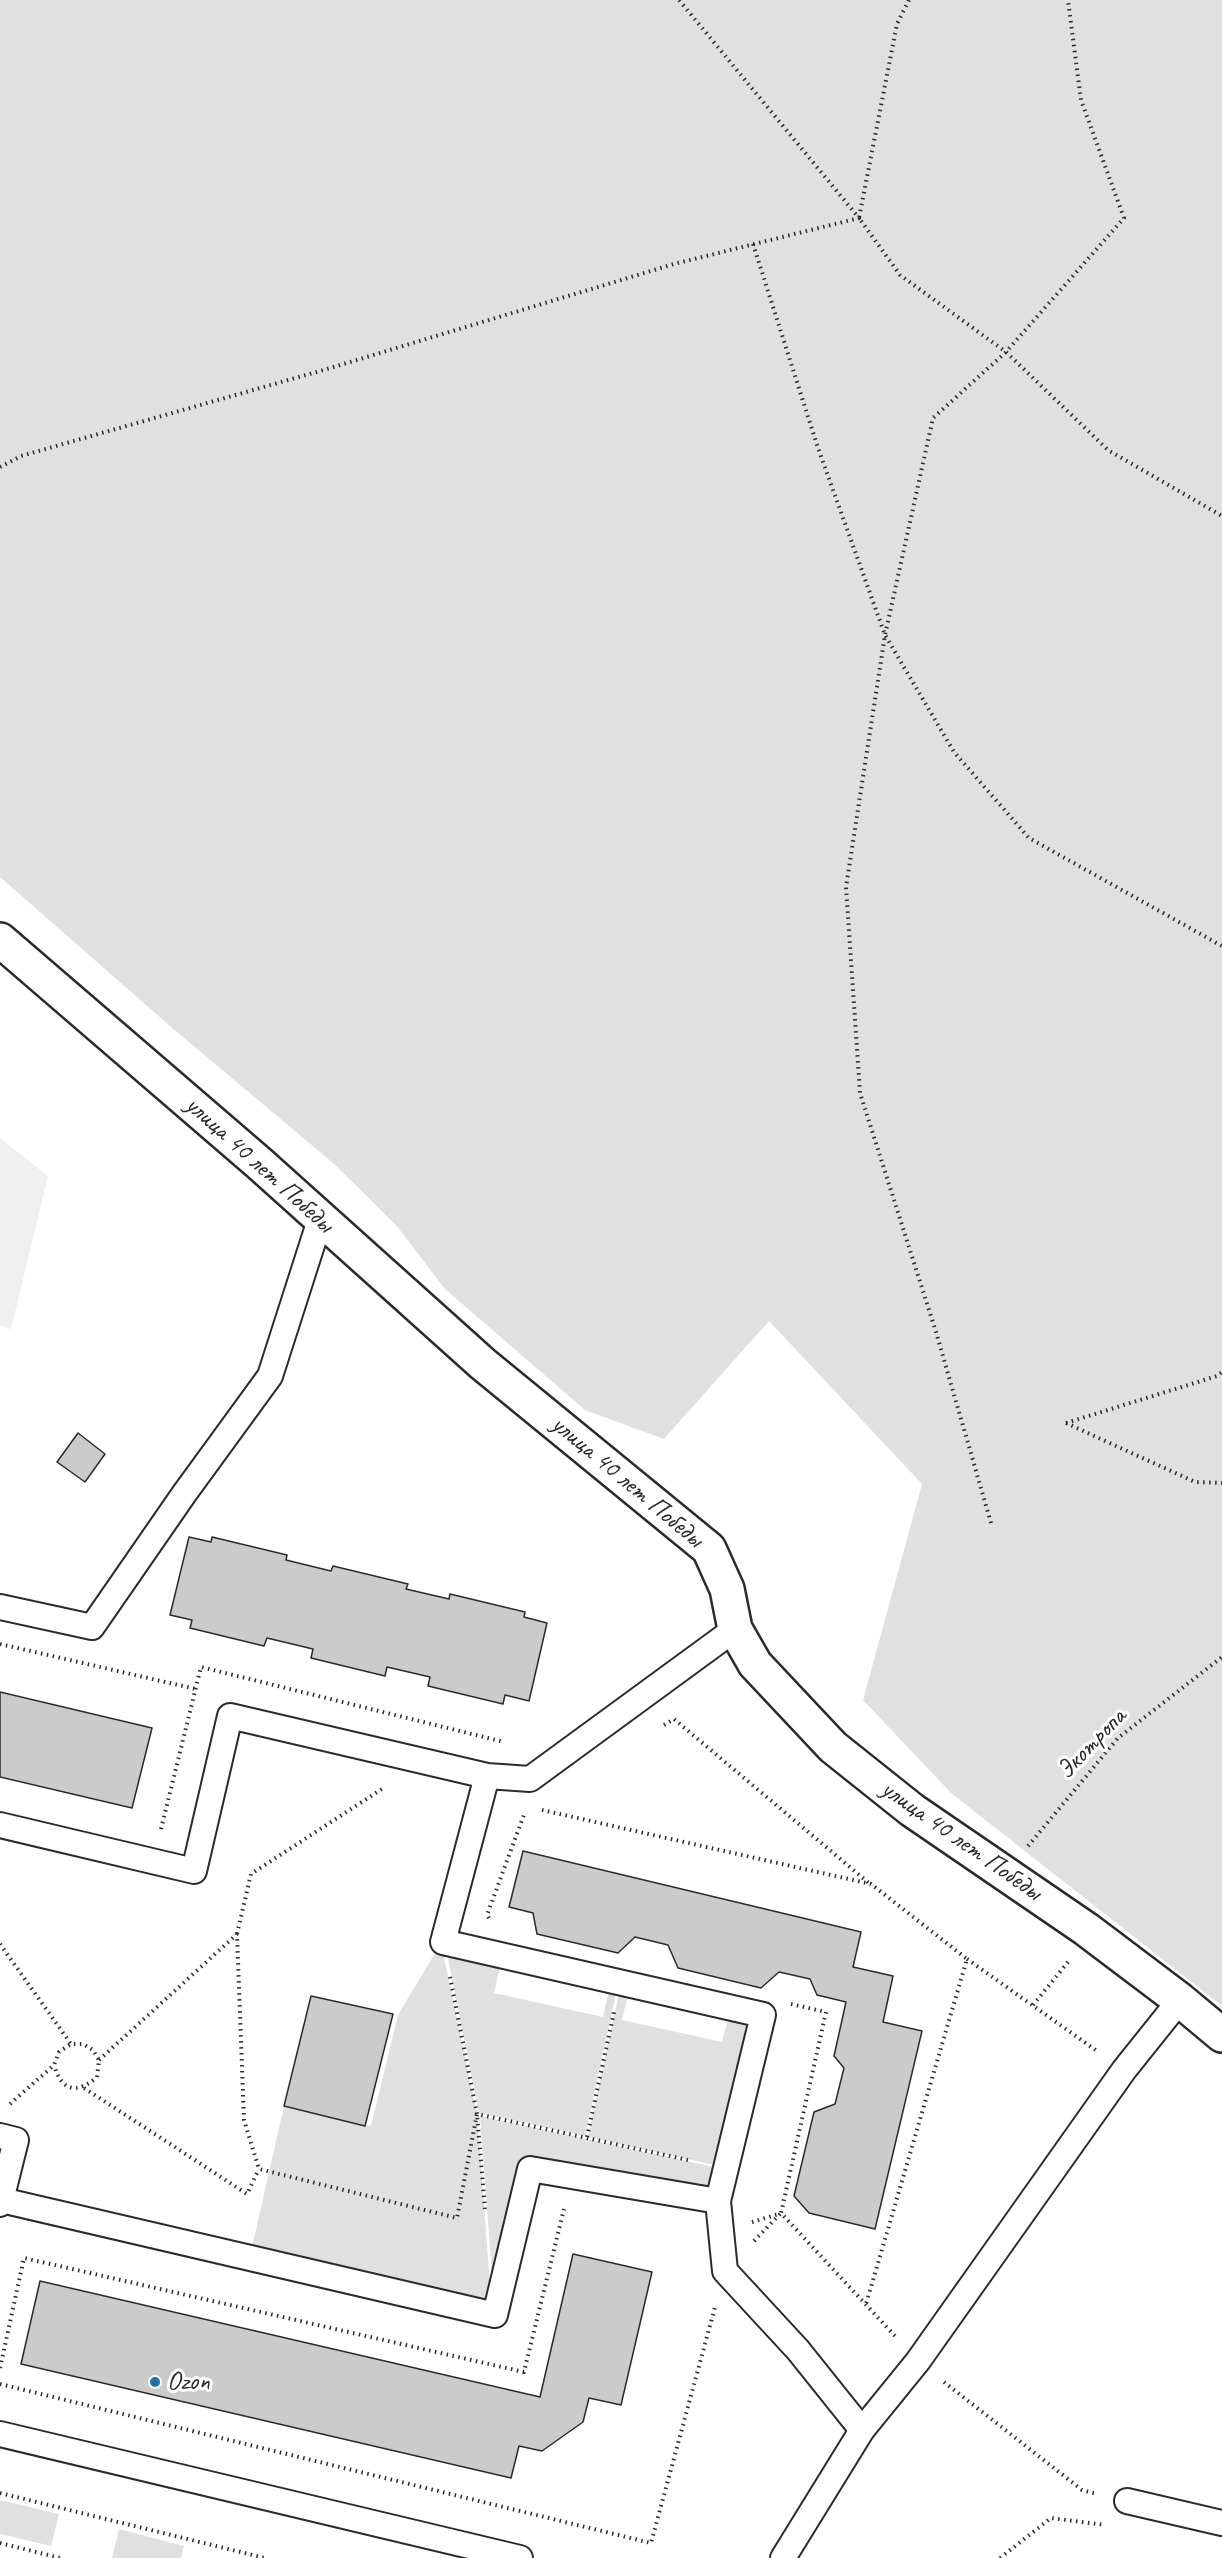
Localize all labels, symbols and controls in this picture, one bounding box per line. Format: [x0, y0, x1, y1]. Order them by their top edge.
street label: улица 40 лет Победы [178, 1090, 340, 1240]
street label: улица 40 лет Победы [545, 1409, 709, 1555]
street label: Экотропа [1051, 1702, 1133, 1786]
street label: улица 40 лет Победы [875, 1774, 1047, 1908]
place label: Ozon [167, 2366, 210, 2398]
marker: Ozon [148, 2375, 162, 2389]

